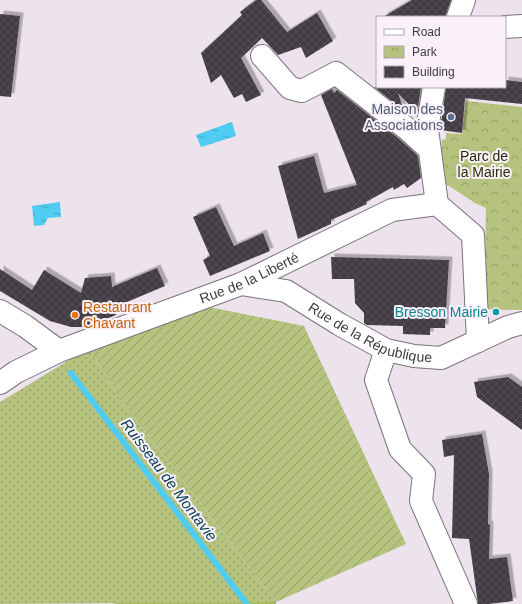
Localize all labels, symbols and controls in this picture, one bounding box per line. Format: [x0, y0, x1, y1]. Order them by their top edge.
legend [376, 16, 506, 88]
text: Road [412, 25, 441, 39]
text: Park [412, 45, 438, 59]
text: Building [412, 65, 455, 79]
place label: Maison des Associations [364, 101, 443, 133]
marker: Maison des Associations [446, 112, 456, 122]
park label: Parc de la Mairie [458, 148, 511, 180]
street label: Rue de la Liberté [197, 249, 301, 307]
place label: Restaurant Chavant [83, 299, 152, 331]
street label: Rue de la République [306, 299, 433, 365]
place label: Bresson Mairie [395, 304, 488, 320]
marker: Bresson Mairie [491, 307, 501, 317]
marker: Restaurant Chavant [70, 310, 80, 320]
water label: Ruisseau de Montavie [118, 415, 221, 544]

